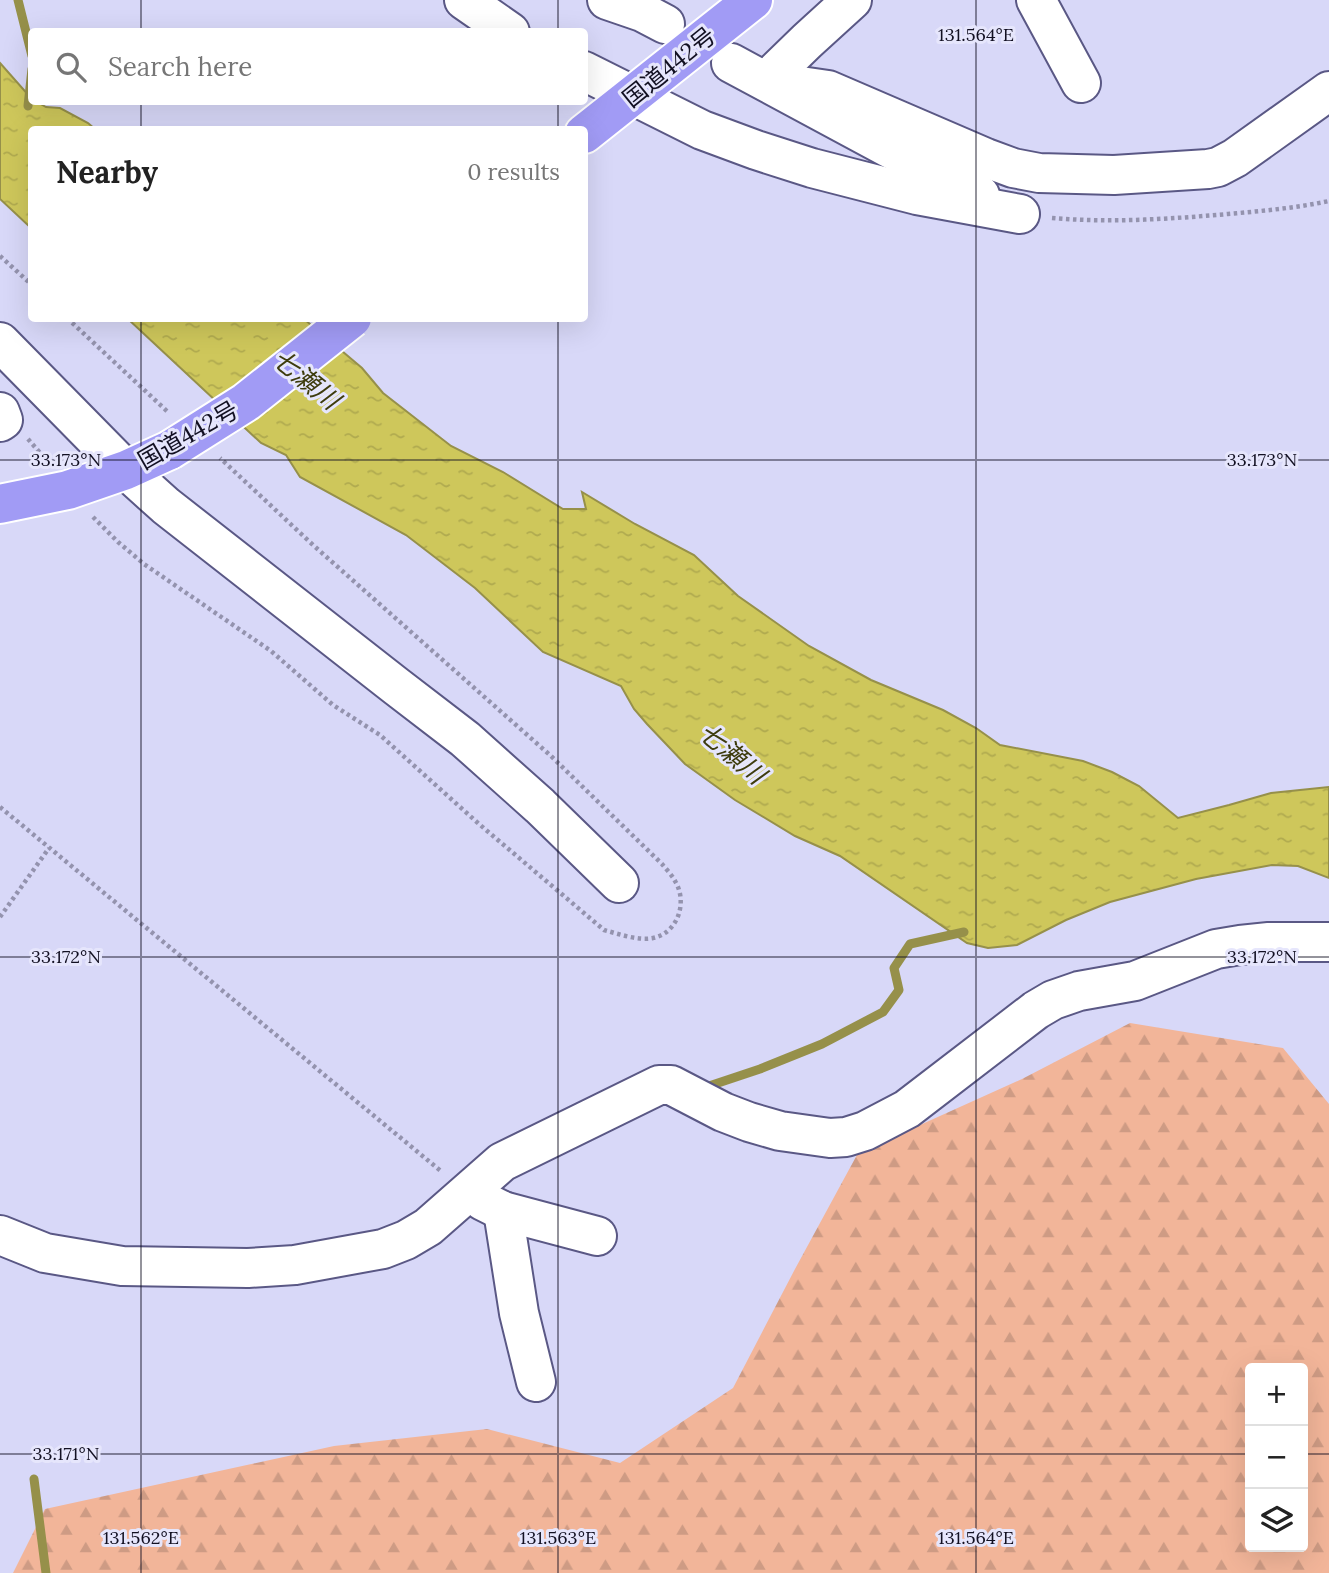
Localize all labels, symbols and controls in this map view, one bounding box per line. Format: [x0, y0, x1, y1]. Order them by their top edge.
street label: 国道442号 [616, 20, 722, 114]
text: 131.564°E [938, 23, 1014, 46]
search box [28, 28, 588, 105]
icon: search [52, 48, 90, 86]
text: Search here [108, 50, 252, 83]
text: Nearby [56, 153, 158, 191]
text: 0 results [467, 157, 560, 186]
water label: 七瀬川 [265, 342, 349, 418]
street label: 国道442号 [132, 394, 244, 476]
text: 33.173°N [31, 448, 101, 471]
text: 33.173°N [1227, 448, 1297, 471]
water label: 七瀬川 [692, 715, 775, 793]
text: 33.172°N [31, 945, 101, 968]
text: 33.172°N [1227, 945, 1297, 968]
map controls [1245, 1363, 1308, 1552]
button: + [1245, 1363, 1308, 1426]
button: − [1245, 1426, 1308, 1489]
text: 33.171°N [33, 1442, 99, 1465]
button: layers [1245, 1489, 1308, 1552]
text: 131.562°E [103, 1526, 179, 1549]
text: 131.563°E [520, 1526, 596, 1549]
text: 131.564°E [938, 1526, 1014, 1549]

